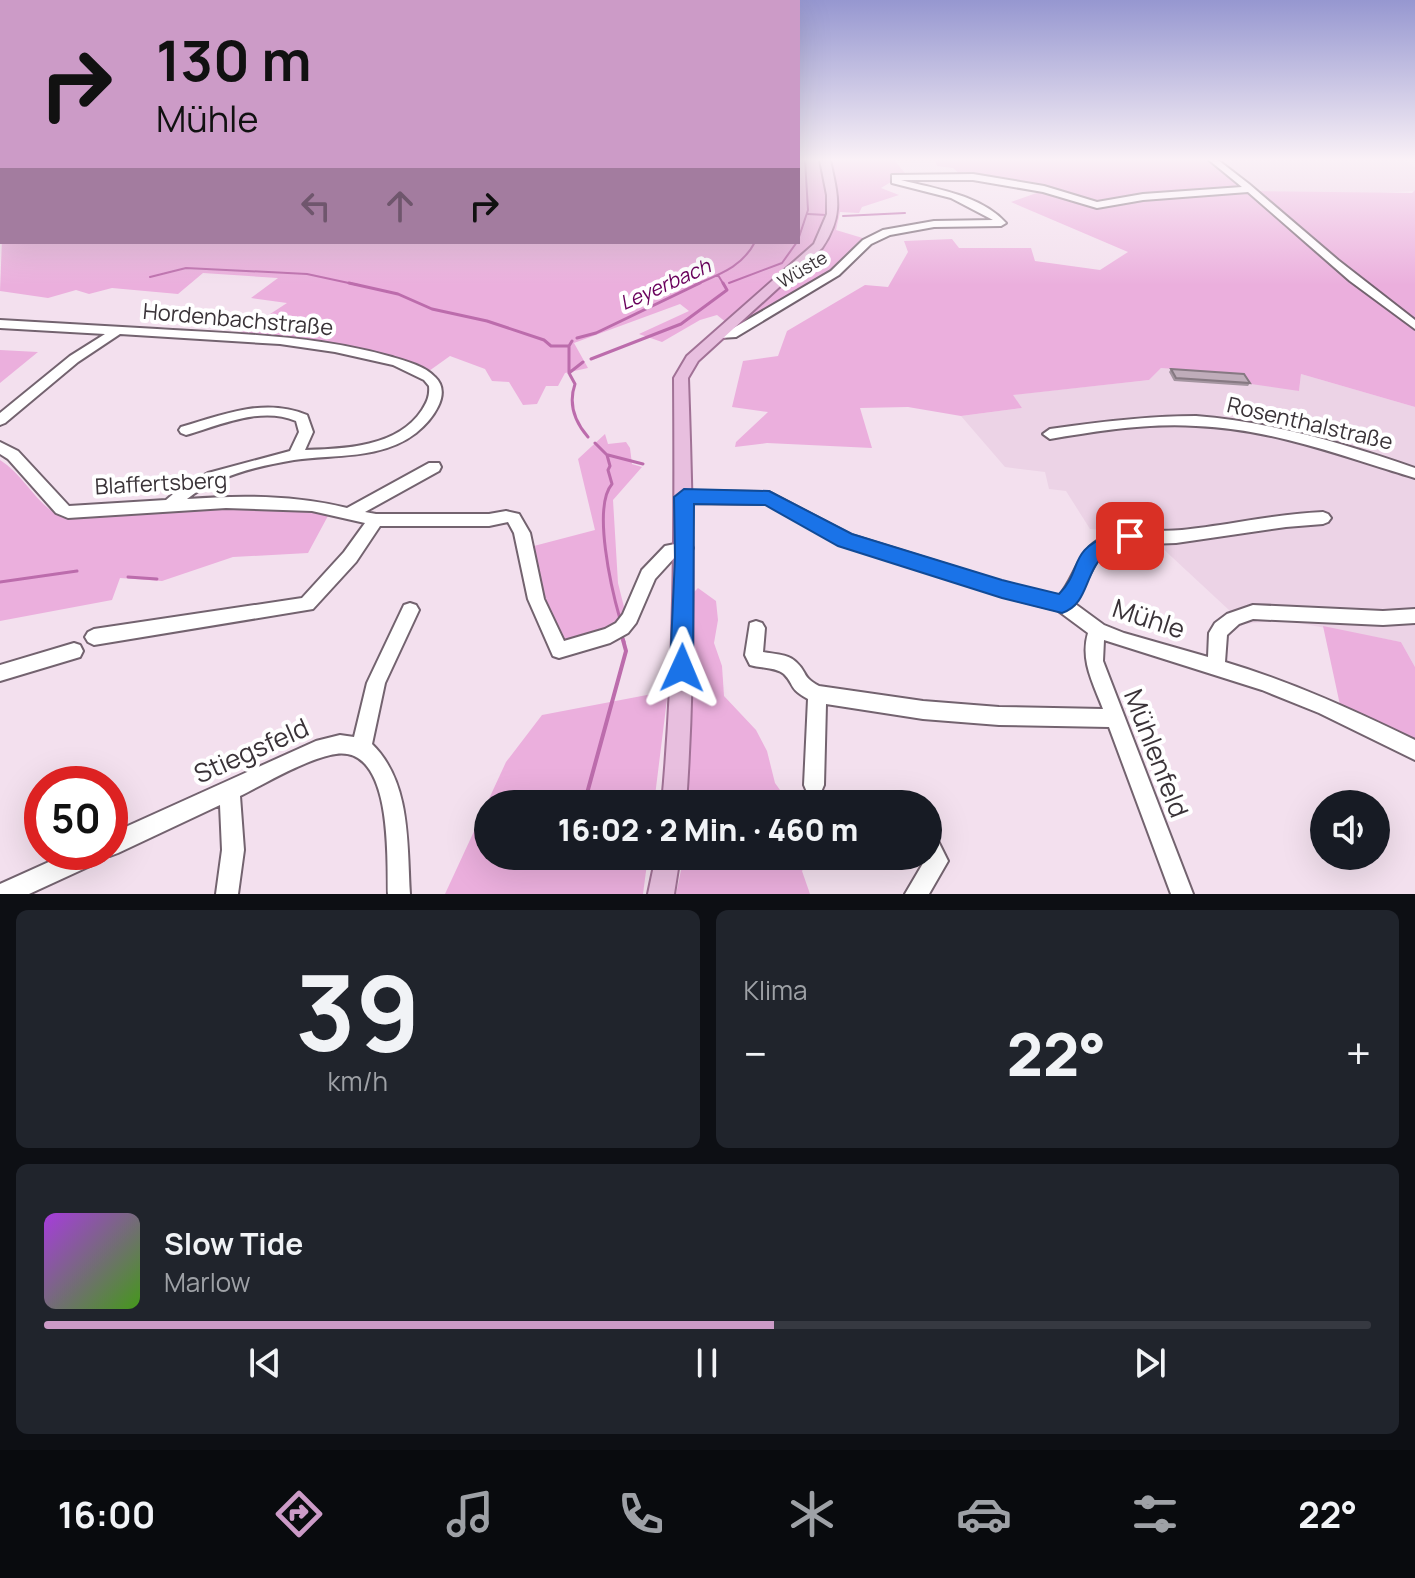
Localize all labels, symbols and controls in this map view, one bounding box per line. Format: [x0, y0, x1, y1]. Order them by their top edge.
text: 130 m [156, 21, 312, 98]
icon: right [24, 32, 128, 136]
text: Mühle [156, 94, 258, 143]
icon: left [294, 184, 338, 228]
icon: ahead [378, 184, 422, 228]
icon: right [462, 184, 506, 228]
street label: Wüste [773, 245, 831, 293]
water label: Leyerbach [615, 252, 716, 316]
street label: Hordenbachstraße [142, 296, 335, 342]
street label: Rosenthalstraße [1224, 389, 1396, 457]
street label: Blaffertsberg [94, 465, 228, 501]
pin [1096, 502, 1164, 570]
icon: arrive [1108, 514, 1152, 558]
street label: Mühle [1108, 589, 1190, 647]
position arrow [640, 626, 724, 710]
street label: Mühlenfeld [1116, 684, 1198, 822]
street label: Stiegsfeld [188, 709, 314, 791]
speed limit sign: 50 [24, 766, 128, 870]
map controls [1310, 790, 1390, 870]
button: sound [1310, 790, 1390, 870]
text: 16:02 · 2 Min. · 460 m [558, 809, 858, 850]
text: 39 [295, 940, 420, 1082]
text: Klima [744, 972, 808, 1008]
text: 22° [1007, 1012, 1106, 1094]
text: − [744, 1023, 767, 1083]
text: + [1346, 1023, 1371, 1083]
text: km/h [328, 1063, 388, 1099]
text: Slow Tide [164, 1223, 303, 1264]
text: Marlow [164, 1264, 251, 1300]
icon: previous [243, 1341, 287, 1385]
icon: pause [685, 1341, 729, 1385]
icon: next [1128, 1341, 1172, 1385]
icon: directions [271, 1486, 327, 1542]
icon: music [442, 1486, 498, 1542]
icon: phone [613, 1486, 669, 1542]
icon: climate [784, 1486, 840, 1542]
icon: car [956, 1486, 1012, 1542]
icon: filters [1127, 1486, 1183, 1542]
text: 16:00 [58, 1490, 155, 1539]
text: 22° [1298, 1490, 1357, 1539]

